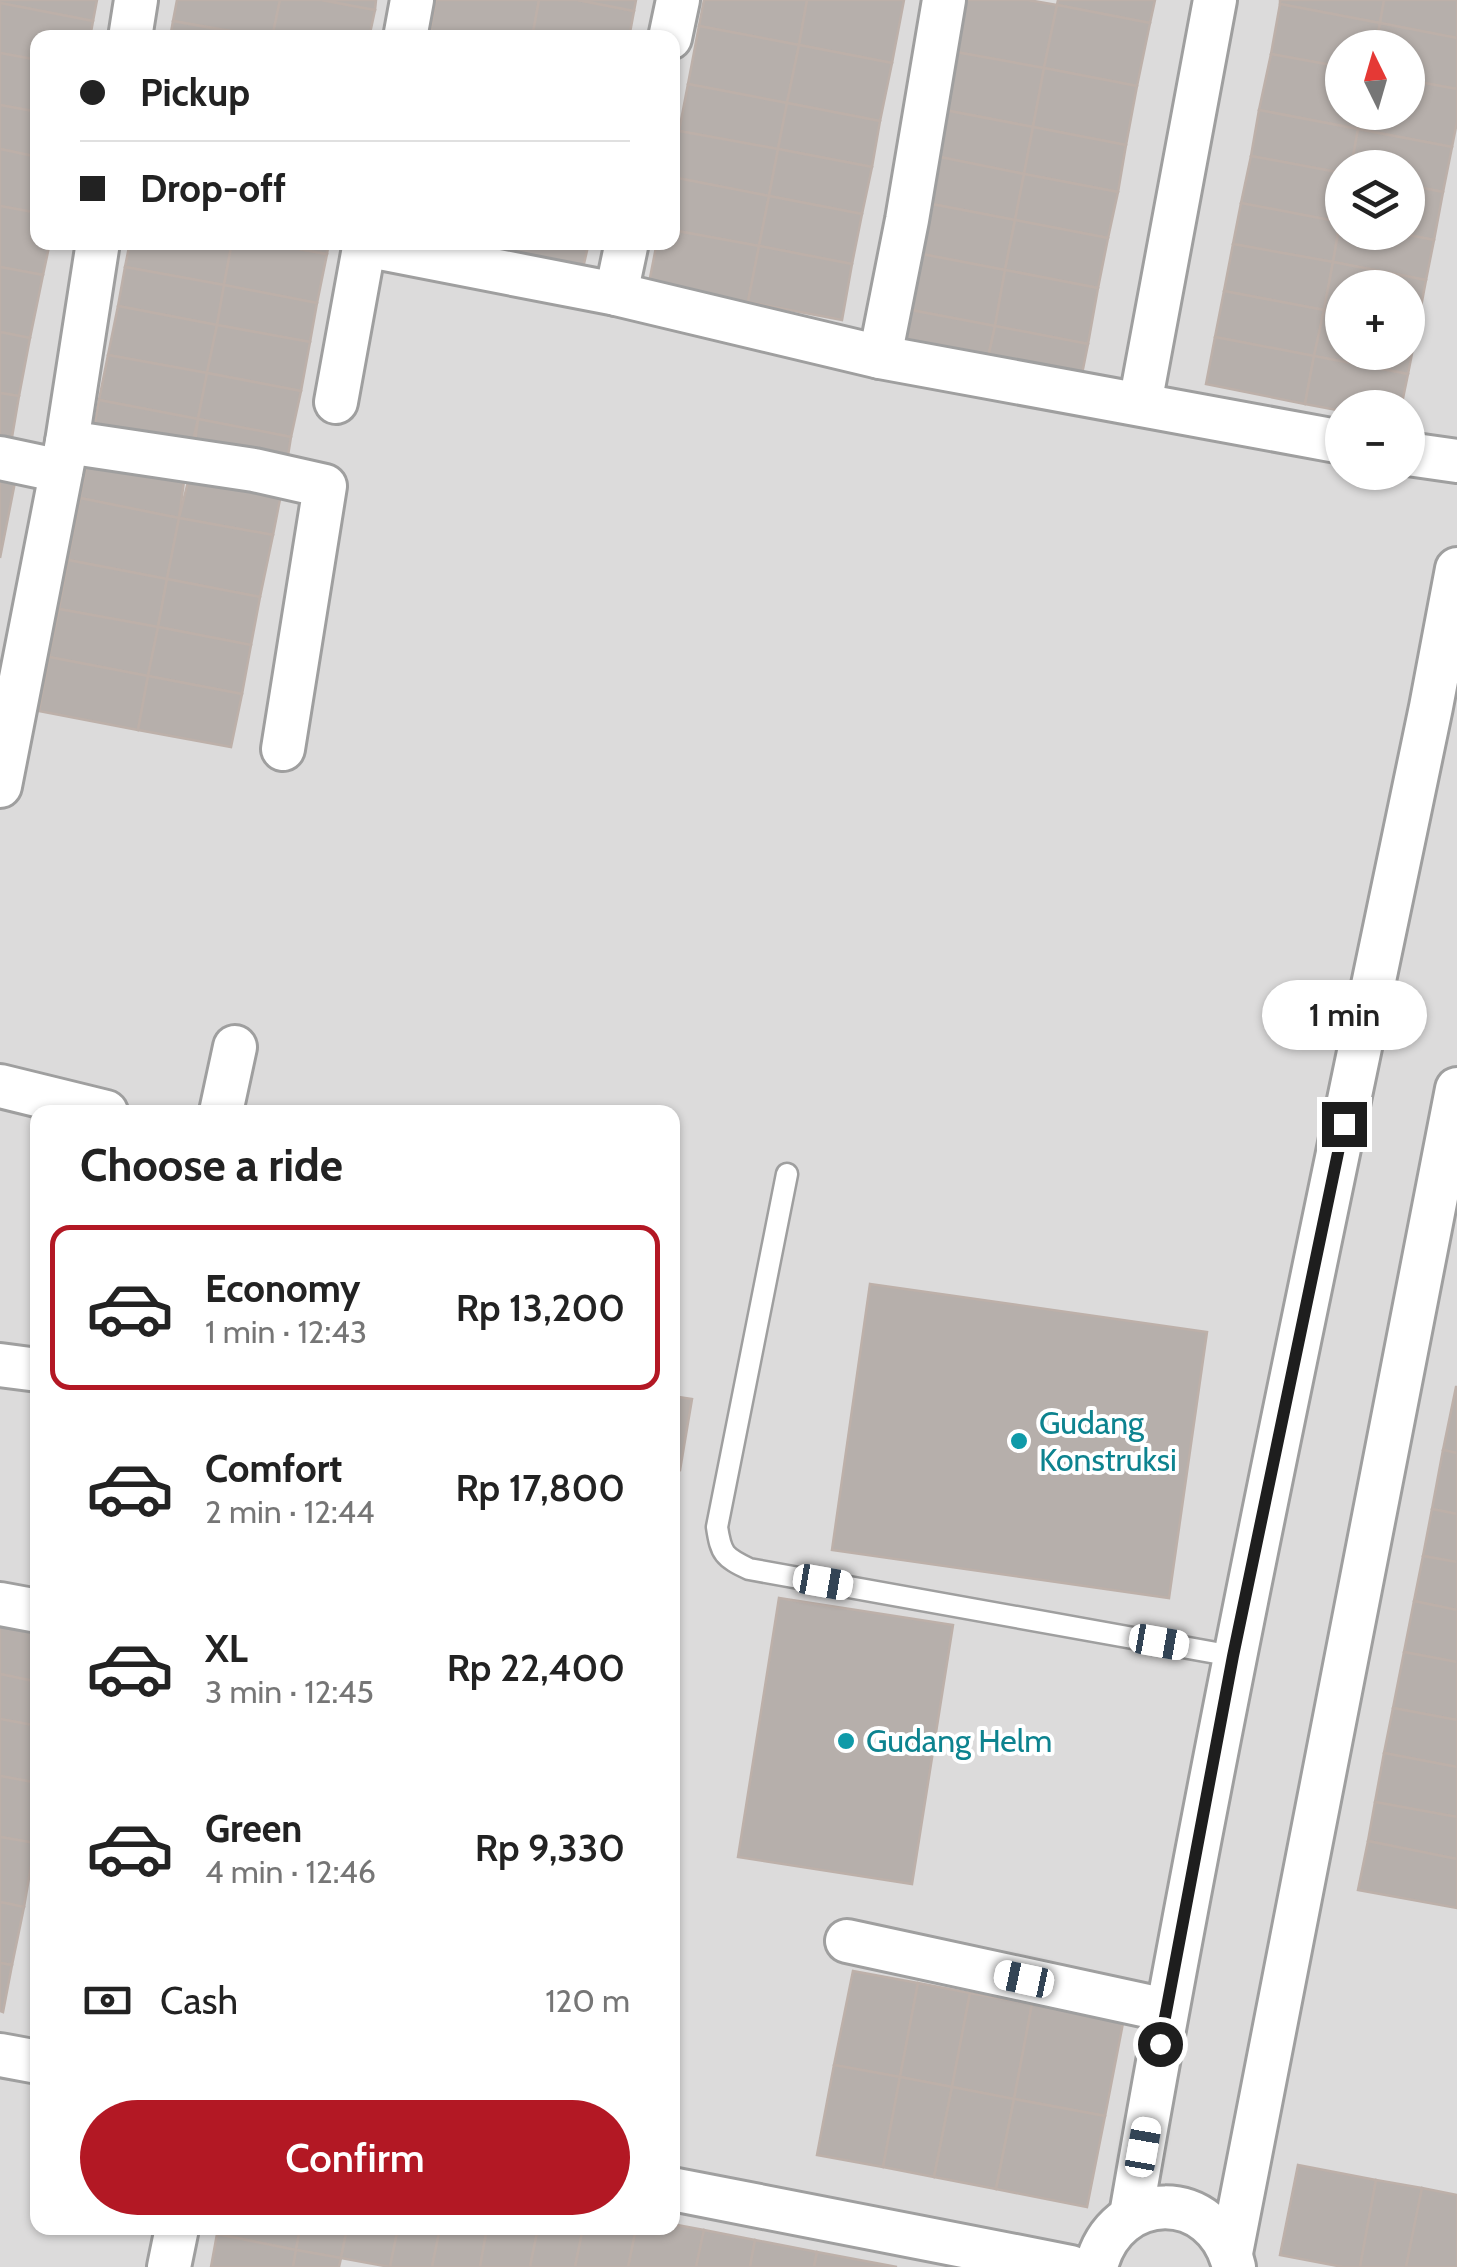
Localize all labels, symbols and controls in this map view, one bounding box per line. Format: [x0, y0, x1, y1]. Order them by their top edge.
north arrow [1325, 30, 1425, 130]
map controls [1325, 30, 1425, 490]
text: Pickup [140, 69, 250, 116]
button: layers [1325, 150, 1425, 250]
text: Drop-off [140, 165, 286, 212]
button: + [1325, 270, 1425, 370]
button: − [1325, 390, 1425, 490]
callout: 1 min [1262, 979, 1426, 1049]
text: 1 min [1309, 995, 1380, 1034]
route end [1322, 1102, 1367, 1147]
text: Choose a ride [80, 1138, 343, 1192]
icon: car [85, 1263, 175, 1353]
text: Economy [205, 1265, 360, 1312]
text: Rp 13,200 [456, 1284, 625, 1331]
text: 1 min · 12:43 [205, 1312, 367, 1351]
place label: Gudang Konstruksi [1039, 1403, 1177, 1479]
marker: Gudang Konstruksi [1008, 1430, 1030, 1452]
icon: car [85, 1443, 175, 1533]
text: Comfort [205, 1445, 342, 1492]
text: Rp 17,800 [455, 1464, 625, 1511]
text: 2 min · 12:44 [205, 1492, 375, 1531]
car [791, 1562, 855, 1602]
car [1127, 1622, 1191, 1662]
icon: car [85, 1623, 175, 1713]
text: XL [205, 1625, 248, 1672]
text: Rp 22,400 [447, 1644, 625, 1691]
text: 3 min · 12:45 [205, 1672, 374, 1711]
place label: Gudang Helm [866, 1721, 1052, 1760]
marker: Gudang Helm [835, 1730, 857, 1752]
icon: car [85, 1803, 175, 1893]
text: Green [205, 1805, 302, 1852]
text: Rp 9,330 [475, 1824, 625, 1871]
text: 4 min · 12:46 [205, 1852, 376, 1891]
car [992, 1958, 1056, 2000]
icon: cash [80, 1973, 135, 2028]
text: Cash [160, 1977, 238, 2024]
text: 120 m [545, 1981, 630, 2020]
route start [1138, 2022, 1183, 2067]
button: Confirm [80, 2100, 630, 2215]
car [1123, 2115, 1163, 2179]

